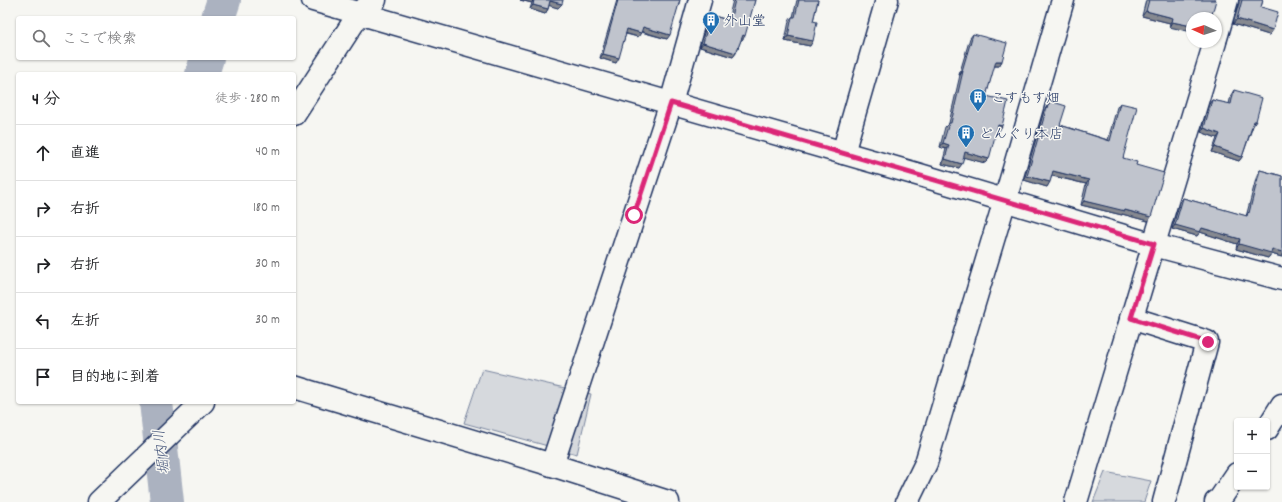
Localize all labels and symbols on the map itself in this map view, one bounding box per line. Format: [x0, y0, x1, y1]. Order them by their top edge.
building icon: 外山堂 [701, 10, 721, 35]
place label: 外山堂 [724, 12, 766, 32]
north arrow [1186, 12, 1222, 48]
building icon: こすもす畑 [968, 87, 988, 112]
place label: こすもす畑 [991, 89, 1060, 109]
building icon: どんぐり本店 [956, 123, 976, 148]
place label: どんぐり本店 [979, 125, 1063, 145]
route start [625, 206, 643, 224]
route end [1199, 333, 1217, 351]
water label: 堀内川 [149, 428, 177, 475]

